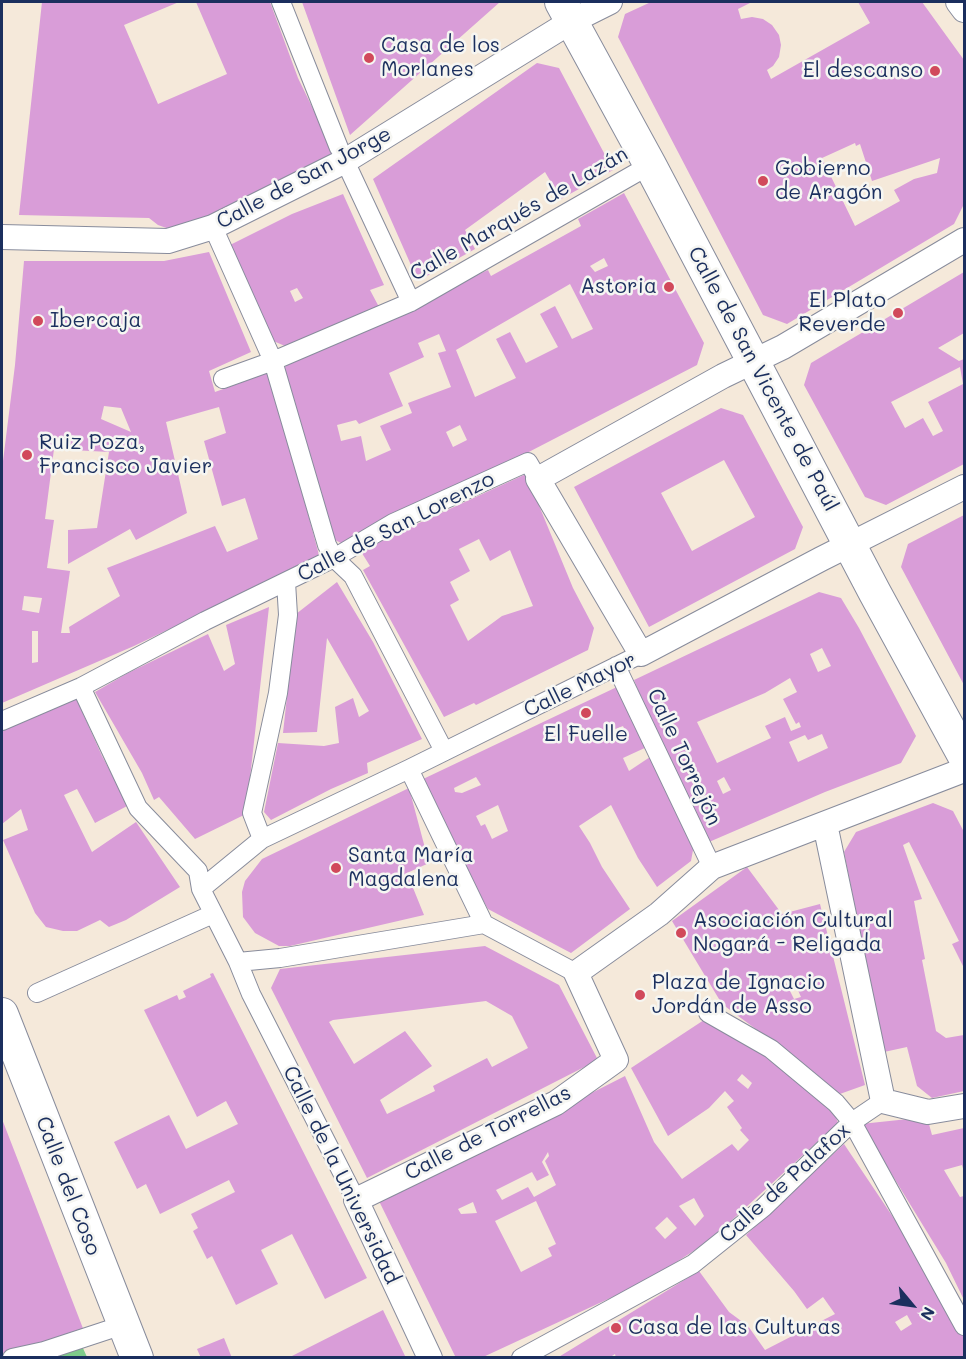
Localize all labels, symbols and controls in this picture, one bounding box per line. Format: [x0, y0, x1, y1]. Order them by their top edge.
place label: Casa de los Morlanes [381, 33, 500, 83]
marker: Casa de los Morlanes [362, 51, 376, 65]
place label: El descanso [803, 58, 923, 84]
marker: El descanso [928, 64, 942, 78]
street label: Calle de San Jorge [212, 121, 396, 235]
street label: Calle Marqués de Lazán [406, 141, 632, 287]
place label: Gobierno de Aragón [775, 156, 882, 206]
marker: Gobierno de Aragón [756, 174, 770, 188]
street label: Calle de San Vicente de Paúl [682, 242, 844, 516]
place label: Astoria [581, 274, 657, 300]
marker: Astoria [662, 280, 676, 294]
place label: El Plato Reverde [799, 288, 886, 338]
marker: El Plato Reverde [891, 306, 905, 320]
place label: Ibercaja [50, 308, 142, 334]
marker: Ibercaja [31, 314, 45, 328]
place label: Ruiz Poza, Francisco Javier [39, 430, 212, 480]
marker: Ruiz Poza, Francisco Javier [20, 448, 34, 462]
street label: Calle de San Lorenzo [293, 466, 499, 588]
street label: Calle Mayor [520, 647, 640, 723]
street label: Calle Torrejón [641, 685, 727, 829]
marker: El Fuelle [579, 706, 593, 720]
place label: El Fuelle [544, 722, 628, 748]
place label: Santa María Magdalena [348, 843, 474, 893]
marker: Santa María Magdalena [329, 861, 343, 875]
place label: Asociación Cultural Nogará - Religada [693, 908, 893, 958]
marker: Asociación Cultural Nogará - Religada [674, 926, 688, 940]
place label: Plaza de Ignacio Jordán de Asso [652, 970, 825, 1020]
marker: Plaza de Ignacio Jordán de Asso [633, 988, 647, 1002]
street label: Calle de la Universidad [277, 1062, 405, 1288]
street label: Calle de Torrellas [401, 1080, 575, 1186]
street label: Calle del Coso [30, 1113, 106, 1259]
street label: Calle de Palafox [715, 1118, 855, 1248]
north arrow [882, 1275, 942, 1335]
text: N [916, 1304, 940, 1324]
place label: Casa de las Culturas [628, 1315, 841, 1341]
marker: Casa de las Culturas [609, 1321, 623, 1335]

